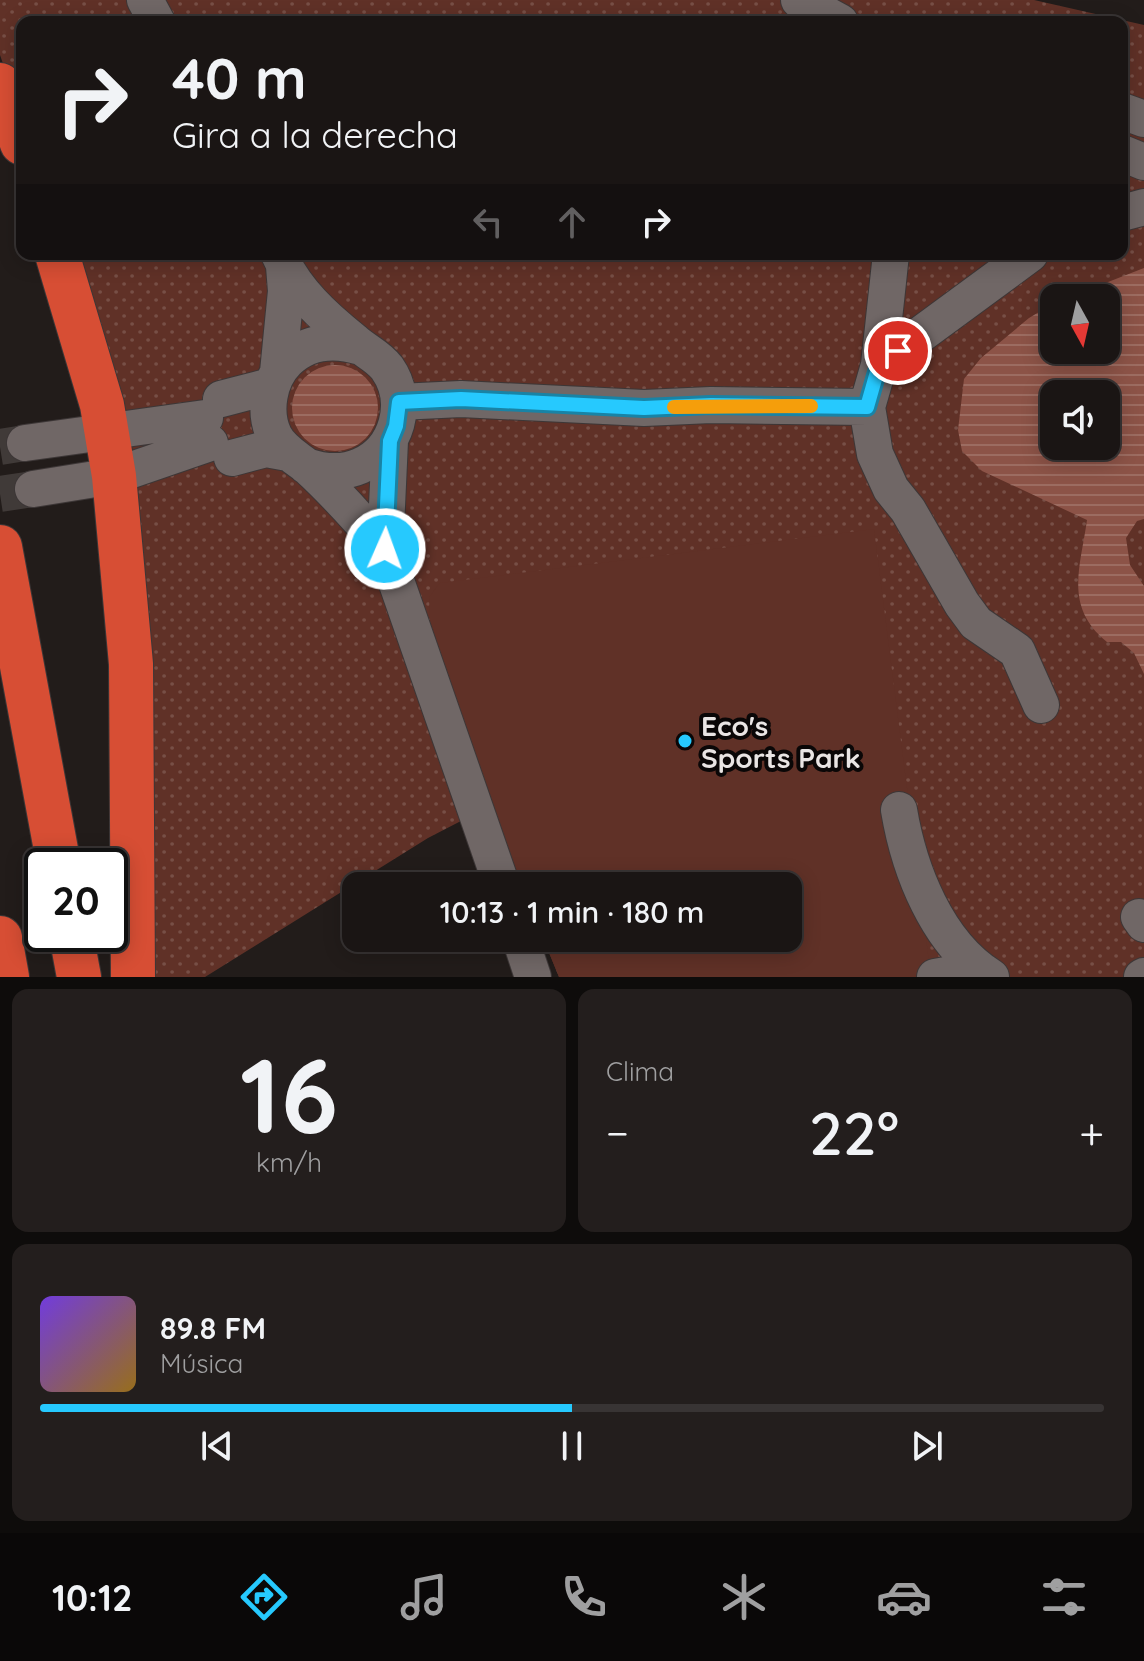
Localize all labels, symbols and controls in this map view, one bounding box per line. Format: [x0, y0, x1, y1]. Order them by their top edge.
text: 40 m [172, 43, 307, 113]
icon: right [40, 48, 144, 152]
text: Gira a la derecha [172, 112, 458, 157]
icon: left [466, 200, 510, 244]
icon: ahead [550, 200, 594, 244]
icon: right [634, 200, 678, 244]
north arrow [1040, 284, 1120, 364]
map controls [1040, 284, 1120, 460]
pin [864, 317, 932, 385]
icon: arrive [876, 329, 920, 373]
button: sound [1040, 380, 1120, 460]
position arrow [343, 507, 427, 591]
place label: Eco's Sports Park [701, 708, 861, 775]
marker: Eco's Sports Park [676, 732, 694, 750]
speed limit sign: 20 [24, 848, 128, 952]
text: 10:13 · 1 min · 180 m [440, 893, 704, 931]
text: 16 [240, 1029, 338, 1159]
text: Clima [606, 1055, 674, 1088]
text: 22° [809, 1095, 899, 1170]
text: − [606, 1105, 629, 1160]
text: + [1079, 1105, 1104, 1160]
text: km/h [256, 1146, 322, 1179]
text: 89.8 FM [160, 1309, 266, 1347]
text: Música [160, 1347, 243, 1380]
icon: previous [195, 1424, 239, 1468]
icon: pause [550, 1424, 594, 1468]
icon: next [905, 1424, 949, 1468]
icon: directions [236, 1569, 292, 1625]
icon: music [396, 1569, 452, 1625]
icon: phone [556, 1569, 612, 1625]
icon: climate [716, 1569, 772, 1625]
icon: car [876, 1569, 932, 1625]
icon: filters [1036, 1569, 1092, 1625]
text: 10:12 [52, 1575, 132, 1620]

